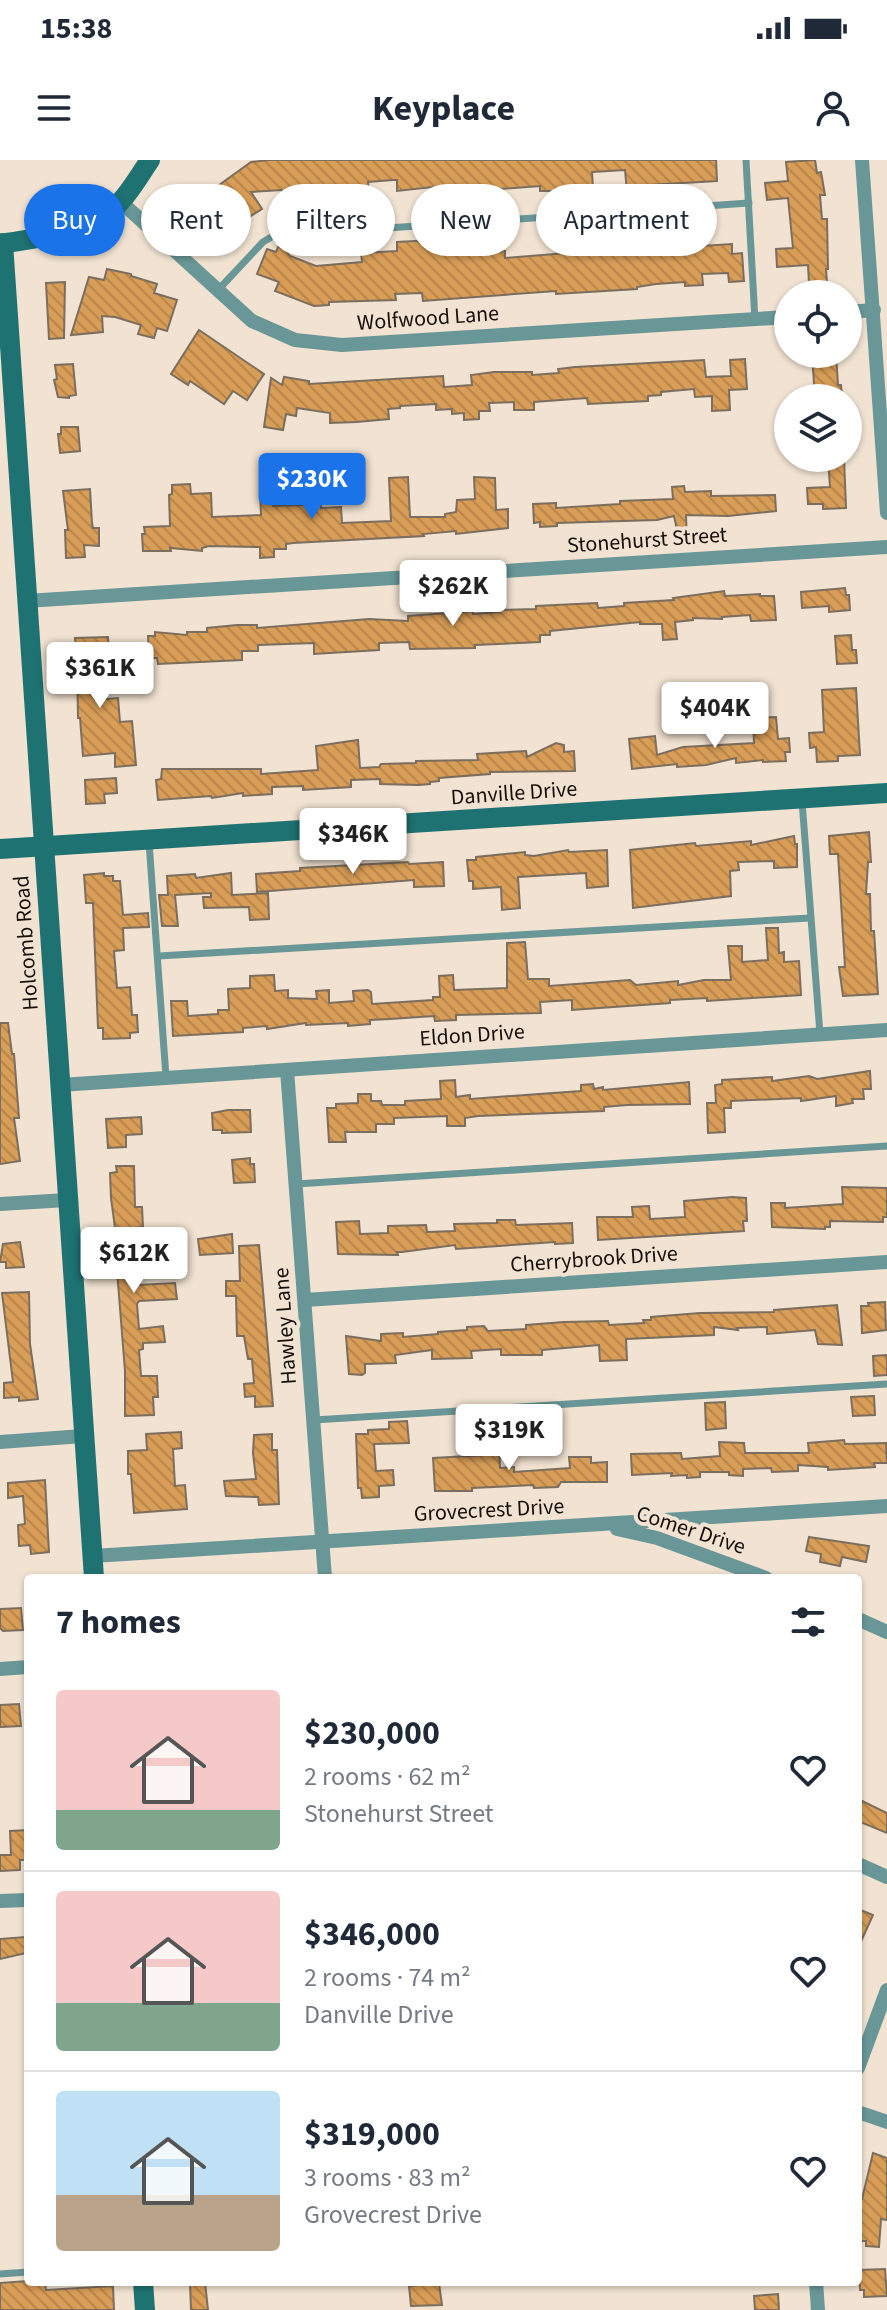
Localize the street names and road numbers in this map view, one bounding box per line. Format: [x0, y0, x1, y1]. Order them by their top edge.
street label: Wolfwood Lane [356, 297, 500, 339]
street label: Stonehurst Street [566, 518, 729, 562]
street label: Danville Drive [450, 773, 578, 813]
street label: Holcomb Road [5, 874, 47, 1012]
street label: Eldon Drive [418, 1015, 526, 1055]
street label: Cherrybrook Drive [509, 1237, 679, 1281]
street label: Hawley Lane [265, 1266, 305, 1386]
street label: Grovecrest Drive [413, 1490, 565, 1530]
street label: Comer Drive [632, 1497, 750, 1563]

